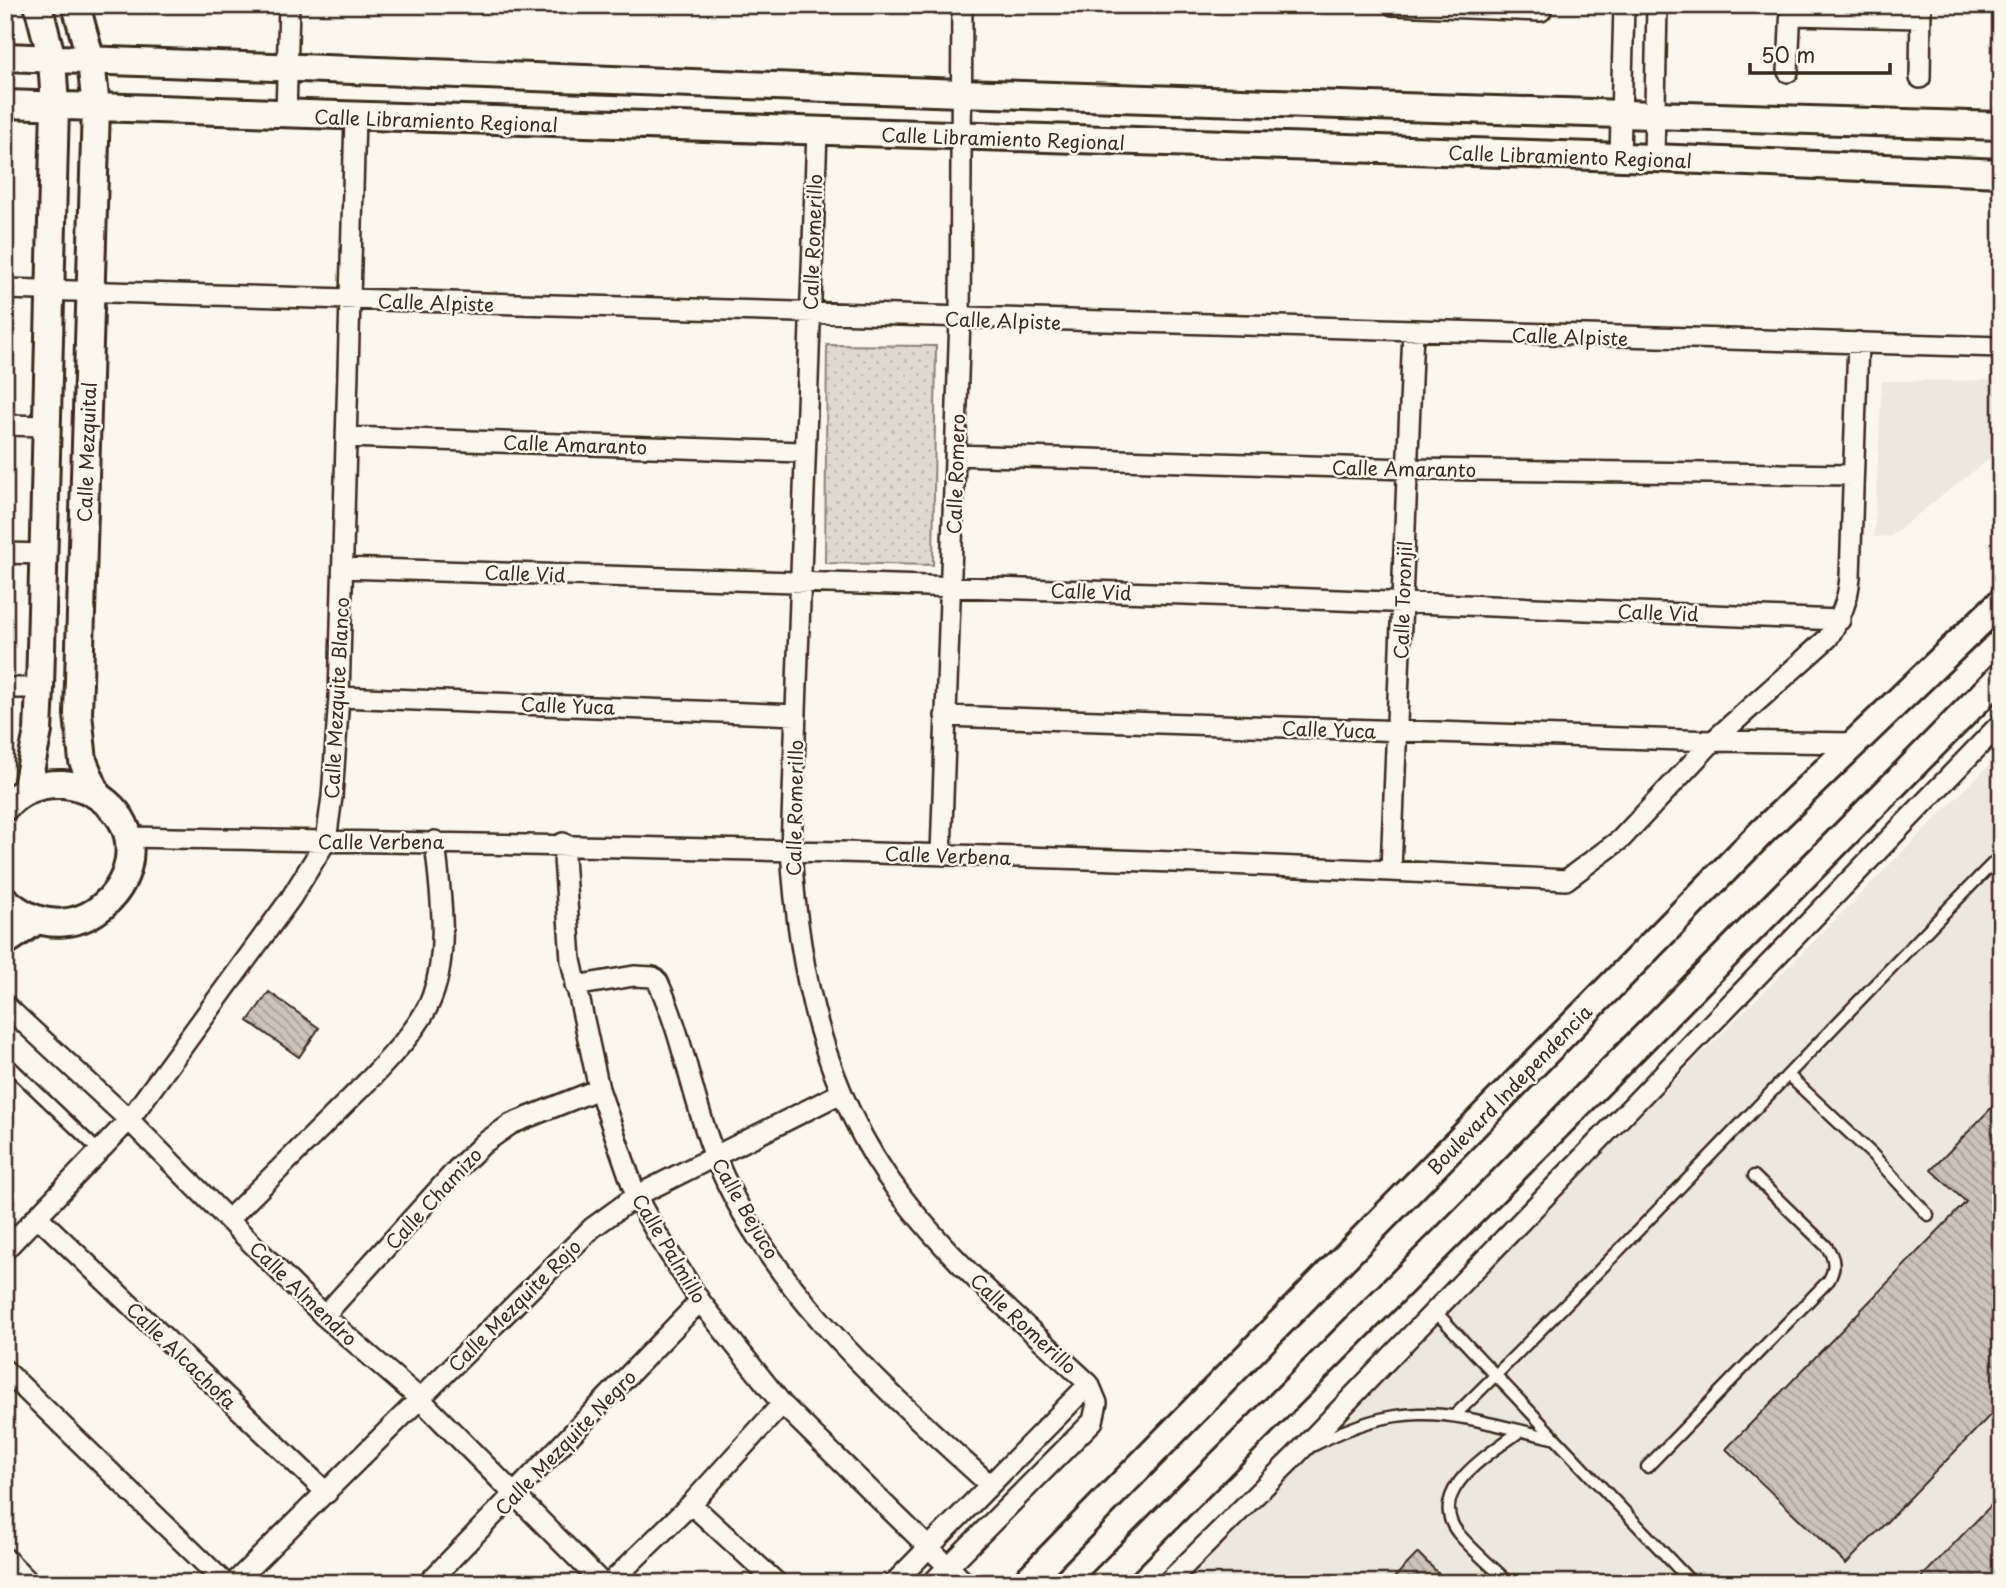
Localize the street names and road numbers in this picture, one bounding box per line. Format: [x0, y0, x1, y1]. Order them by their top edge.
street label: Calle Libramiento Regional [314, 102, 558, 138]
street label: Calle Libramiento Regional [881, 120, 1125, 156]
street label: Calle Libramiento Regional [1448, 138, 1692, 174]
street label: Calle Romerillo [796, 173, 828, 311]
street label: Calle Alpiste [377, 286, 495, 318]
street label: Calle Alpiste [944, 304, 1062, 336]
street label: Calle Alpiste [1511, 320, 1629, 352]
street label: Calle Mezquital [70, 381, 102, 523]
street label: Calle Romero [939, 413, 971, 535]
street label: Calle Amaranto [502, 427, 648, 461]
street label: Calle Amaranto [1332, 453, 1476, 483]
street label: Calle Toronjil [1386, 540, 1418, 660]
street label: Calle Vid [484, 558, 566, 588]
street label: Calle Vid [1050, 576, 1132, 606]
street label: Calle Mezquite Blanco [317, 596, 355, 800]
street label: Calle Vid [1617, 597, 1699, 627]
street label: Calle Yuca [520, 689, 616, 721]
street label: Calle Yuca [1281, 713, 1377, 745]
street label: Calle Romerillo [779, 740, 809, 876]
street label: Calle Verbena [318, 827, 444, 855]
street label: Calle Verbena [884, 839, 1012, 871]
street label: Boulevard Independencia [1420, 998, 1598, 1180]
street label: Calle Chamizo [378, 1141, 488, 1255]
street label: Calle Bejuco [706, 1152, 786, 1264]
street label: Calle Palmillo [626, 1188, 714, 1308]
street label: Calle Mezquite Rojo [441, 1232, 587, 1378]
street label: Calle Almendro [244, 1234, 364, 1352]
street label: Calle Romerillo [965, 1266, 1083, 1380]
street label: Calle Alcachofa [121, 1295, 244, 1415]
street label: Calle Mezquite Negro [488, 1363, 642, 1521]

